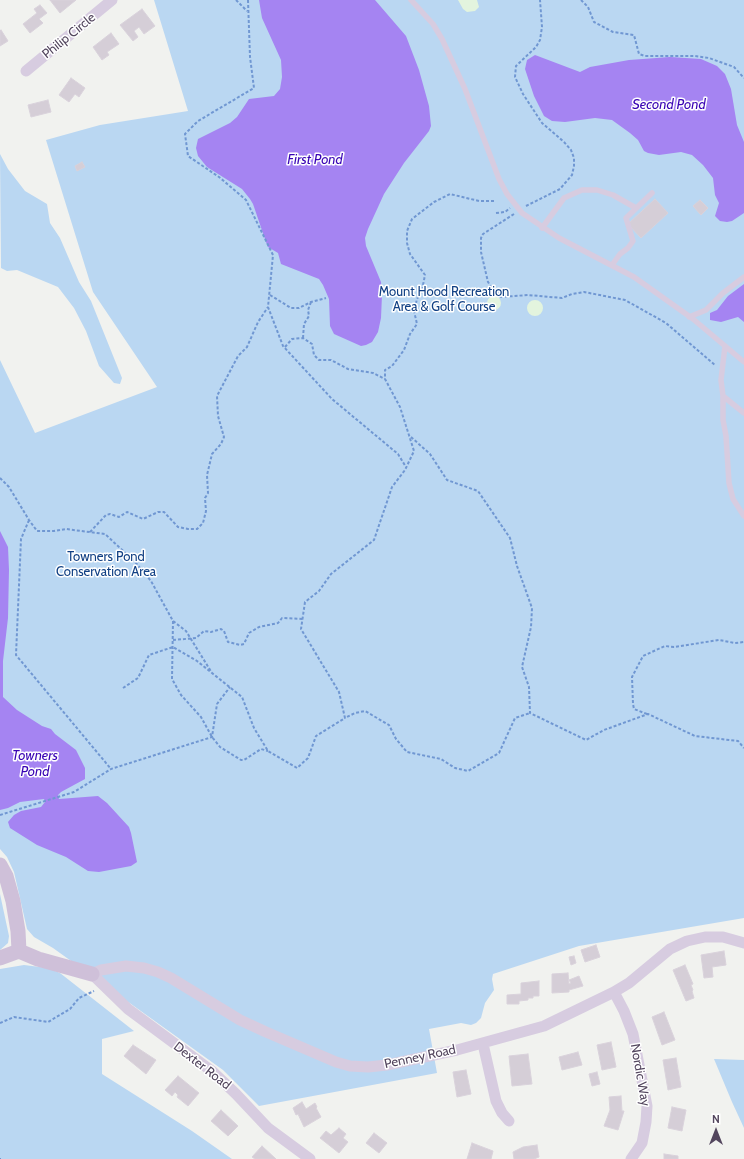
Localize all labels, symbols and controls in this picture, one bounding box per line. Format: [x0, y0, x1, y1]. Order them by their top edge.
street label: Philip Circle [39, 10, 99, 62]
water label: Second Pond [632, 97, 706, 113]
water label: First Pond [287, 152, 343, 168]
park label: Mount Hood Recreation Area & Golf Course [379, 284, 509, 315]
park label: Towners Pond Conservation Area [56, 549, 156, 580]
water label: Towners Pond [12, 748, 58, 780]
street label: Dexter Road [170, 1039, 234, 1093]
street label: Penney Road [383, 1042, 457, 1072]
street label: Nordic Way [627, 1043, 653, 1107]
north arrow [696, 1111, 736, 1151]
text: N [712, 1112, 720, 1126]

